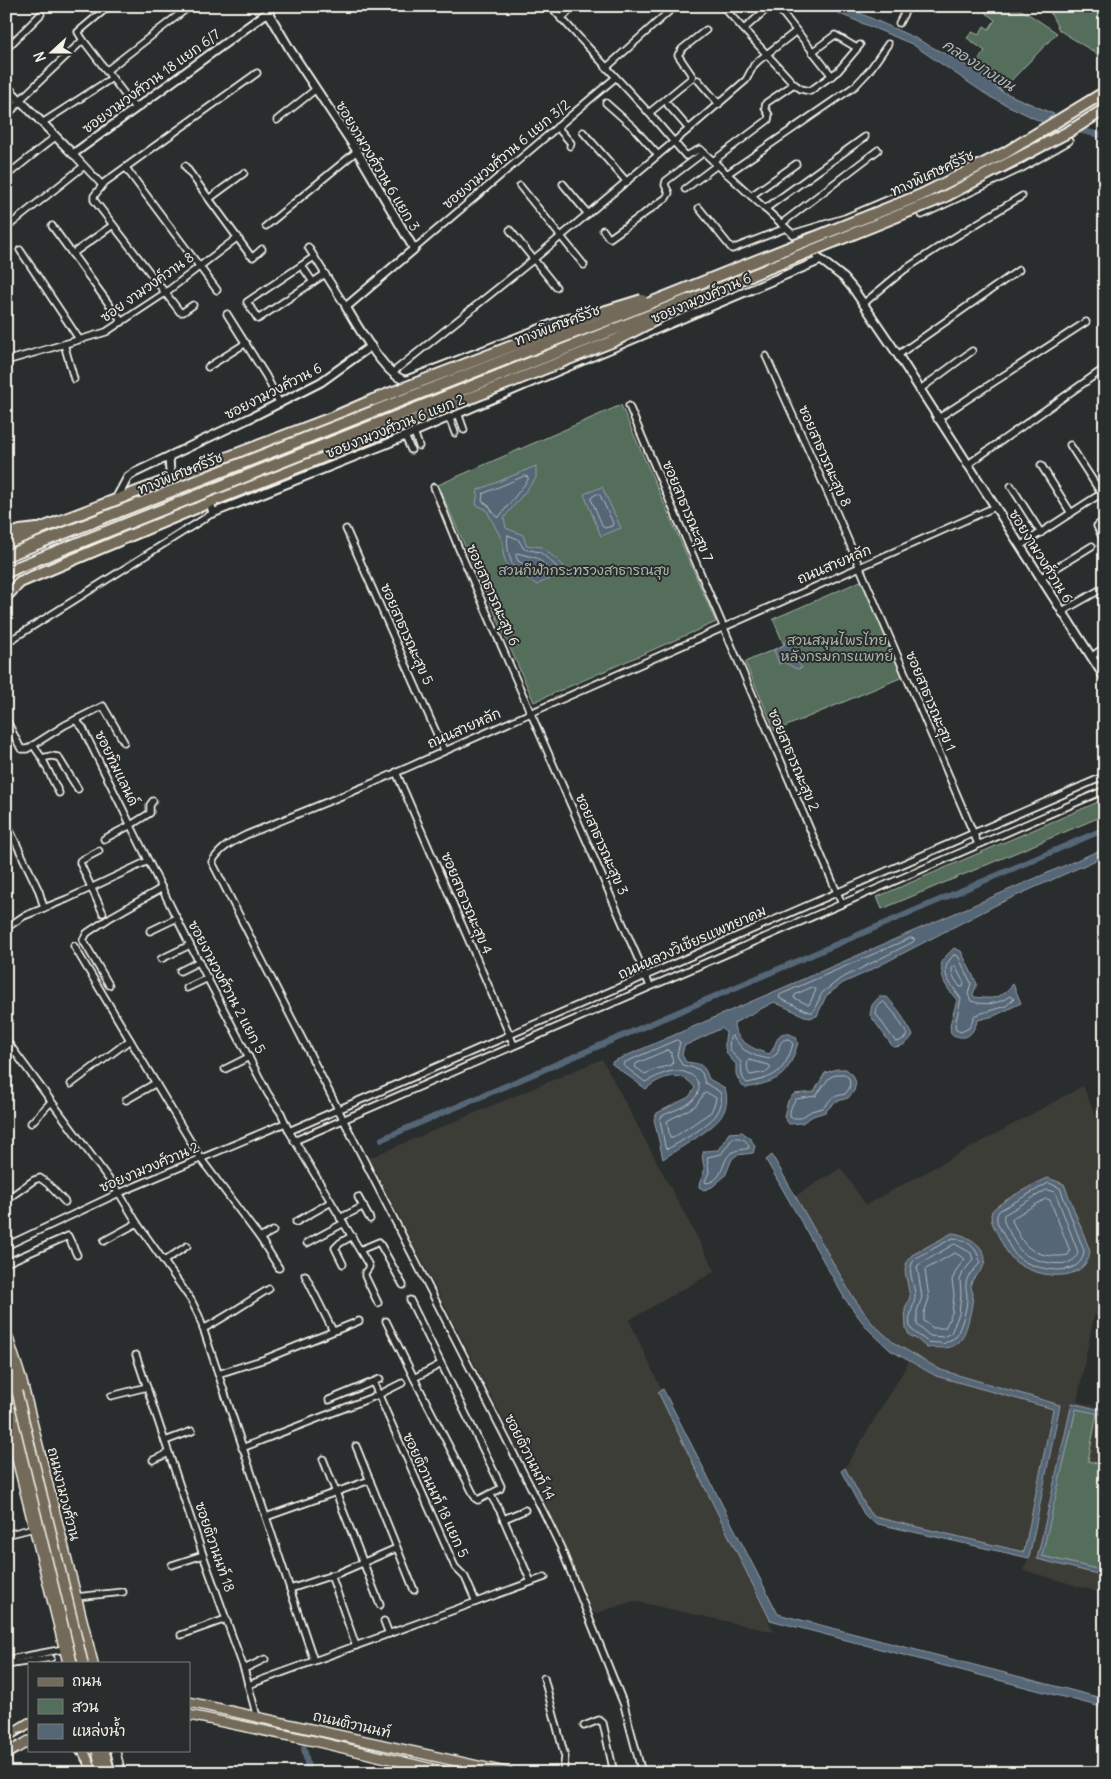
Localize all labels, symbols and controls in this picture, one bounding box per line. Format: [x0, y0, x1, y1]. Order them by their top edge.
street label: ซอยงามวงศ์วาน 18 แยก 6/7 [78, 25, 224, 137]
north arrow [28, 28, 78, 78]
water label: คลองบางเขน [939, 35, 1020, 96]
text: N [30, 49, 50, 64]
street label: ซอยงามวงศ์วาน 6 แยก 3/2 [438, 95, 574, 213]
street label: ซอยงามวงศ์วาน 6 แยก 3 [332, 98, 424, 234]
street label: ทางพิเศษศรีรัช [887, 146, 977, 200]
street label: ซอย งามวงค์วาน 8 [97, 248, 197, 326]
street label: ซอยงามวงศ์วาน 6 [648, 269, 754, 327]
street label: ทางพิเศษศรีรัช [512, 300, 602, 350]
street label: ซอยงามวงศ์วาน 6 [221, 359, 325, 423]
street label: ซอยงามวงศ์วาน 6 แยก 2 [323, 390, 467, 462]
street label: ซอยสาธารณะสุข 8 [794, 402, 855, 510]
street label: ทางพิเศษศรีรัช [135, 448, 225, 498]
street label: ซอยสาธารณะสุข 7 [658, 458, 717, 565]
street label: ซอยงามวงศ์วาน 6 [1005, 506, 1077, 606]
street label: ถนนสายหลัก [794, 540, 874, 588]
street label: ซอยสาธารณะสุข 6 [462, 541, 523, 649]
park label: สวนกีฬากระทรวงสาธารณสุข [498, 561, 670, 580]
street label: ซอยสาธารณะสุข 5 [376, 580, 437, 688]
park label: สวนสมุนไพรไทย หลังกรมการแพทย์ [781, 631, 893, 665]
street label: ซอยสาธารณะสุข 1 [901, 648, 960, 754]
street label: ถนนสายหลัก [424, 704, 504, 752]
street label: ซอยสาธารณะสุข 2 [764, 706, 824, 814]
street label: ซอยทิมแลนด์ [91, 727, 143, 809]
street label: ซอยสาธารณะสุข 3 [571, 790, 632, 898]
street label: ซอยสาธารณะสุข 4 [436, 849, 497, 957]
street label: ถนนหลวงวิเชียรแพทยาคม [615, 901, 769, 983]
street label: ซอยงามวงศ์วาน 2 แยก 5 [184, 917, 270, 1057]
street label: ซอยงามวงศ์วาน 2 [96, 1138, 202, 1196]
street label: ซอยติวานนท์ 14 [501, 1411, 559, 1503]
street label: ซอยติวานนท์ 18 แยก 5 [399, 1430, 473, 1560]
street label: ถนนงามวงศ์วาน [44, 1445, 84, 1543]
street label: ซอยติวานนท์ 18 [191, 1500, 239, 1594]
legend [28, 1662, 190, 1752]
text: ถนน [72, 1671, 101, 1690]
text: สวน [72, 1697, 99, 1716]
street label: ถนนติวานนท์ [311, 1706, 393, 1742]
text: แหล่งน้ำ [72, 1717, 126, 1740]

